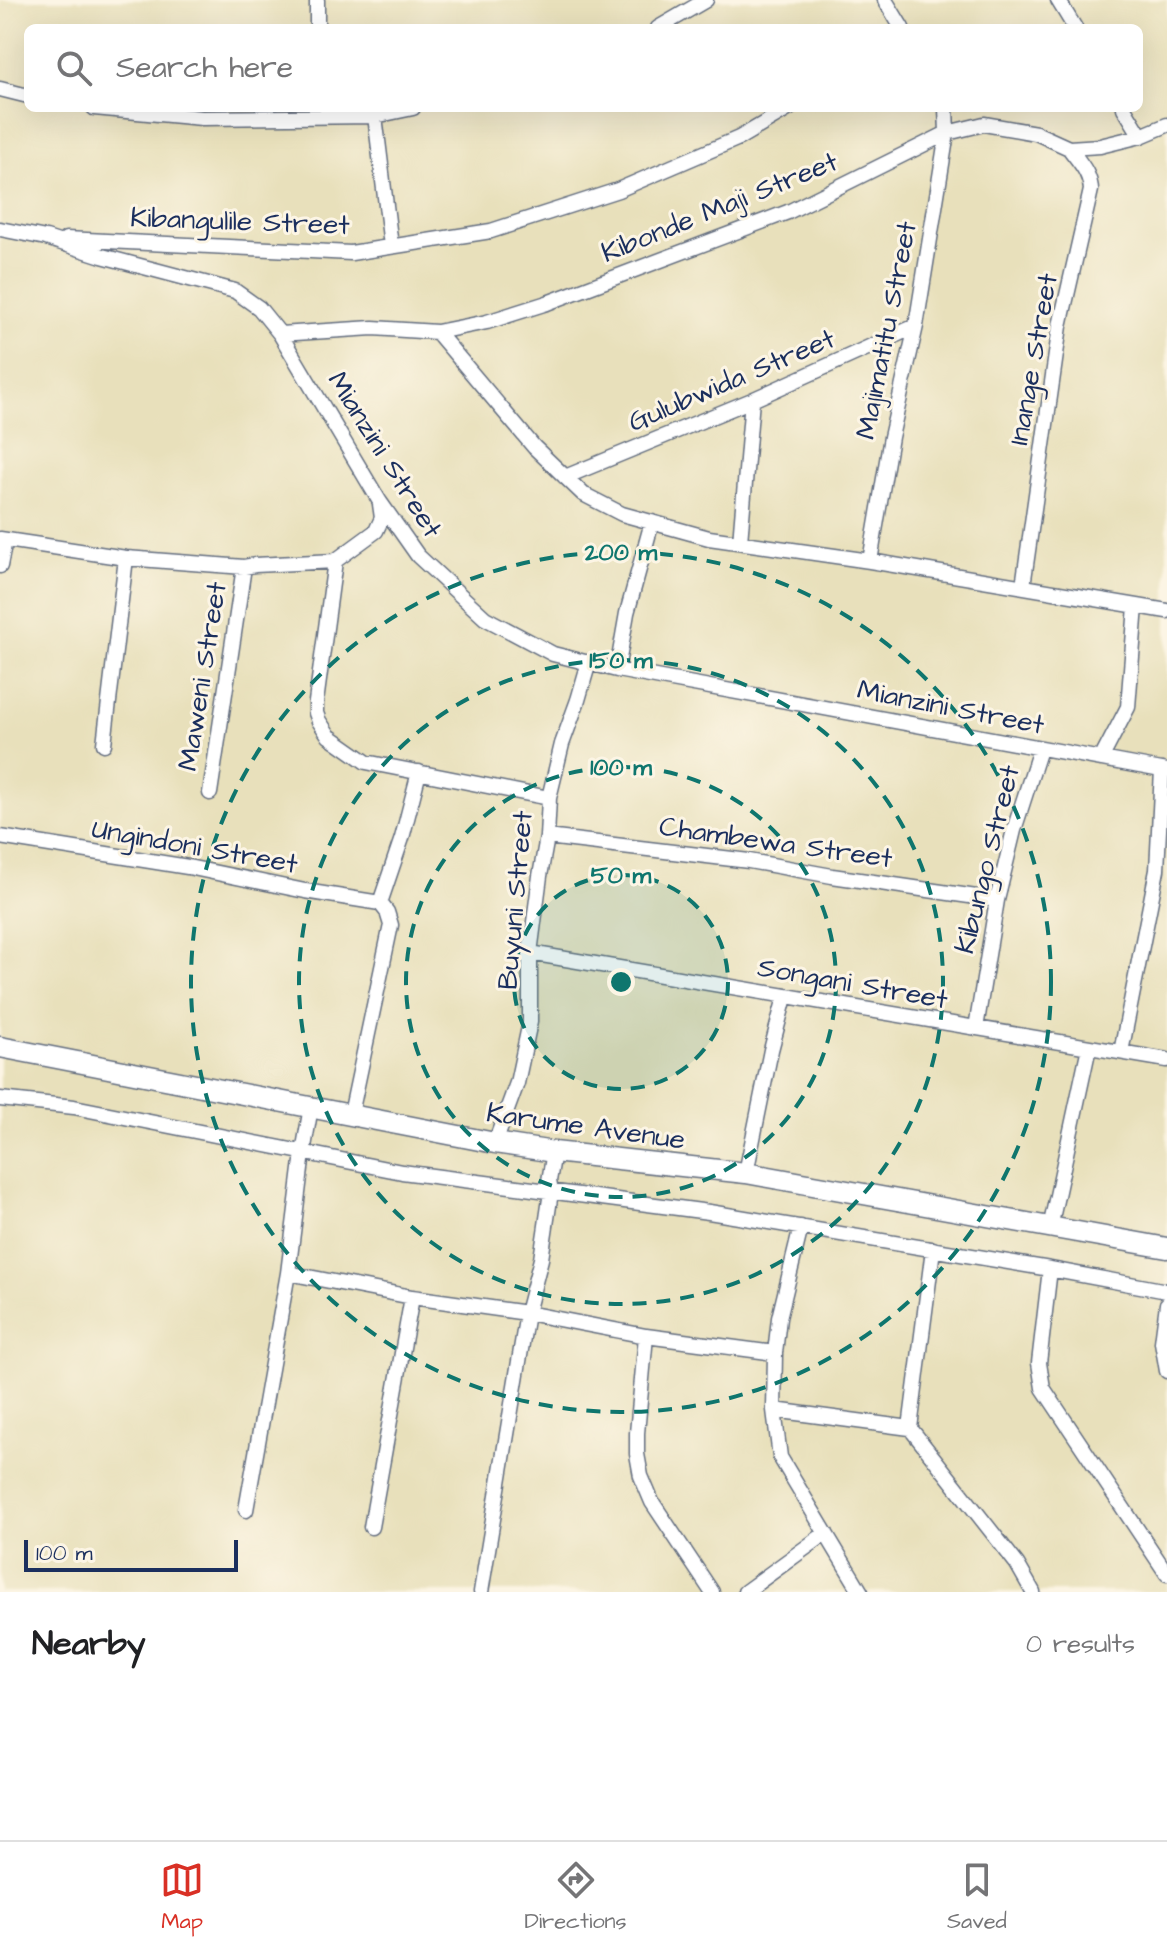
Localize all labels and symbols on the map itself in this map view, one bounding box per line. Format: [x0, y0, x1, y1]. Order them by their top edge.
street label: Kibonde Maji Street [596, 142, 844, 273]
street label: Kibangulile Street [129, 198, 351, 246]
street label: Majimatitu Street [846, 217, 927, 443]
street label: Inange Street [999, 270, 1069, 448]
street label: Gulubwida Street [622, 319, 842, 442]
street label: Mianzini Street [318, 364, 452, 546]
text: 200 m [584, 536, 657, 570]
street label: Maweni Street [168, 578, 237, 774]
text: 150 m [589, 644, 653, 678]
street label: Mianzini Street [854, 670, 1048, 745]
text: 100 m [590, 751, 652, 785]
street label: Kibungo Street [945, 760, 1031, 958]
street label: Chambewa Street [657, 807, 896, 878]
street label: Buyuni Street [488, 808, 545, 991]
street label: Ungindoni Street [89, 809, 301, 885]
text: 50 m [591, 859, 652, 893]
street label: Songani Street [755, 948, 951, 1020]
centre of rings [607, 968, 635, 996]
street label: Karume Avenue [484, 1093, 688, 1160]
scale bar [24, 1536, 238, 1572]

